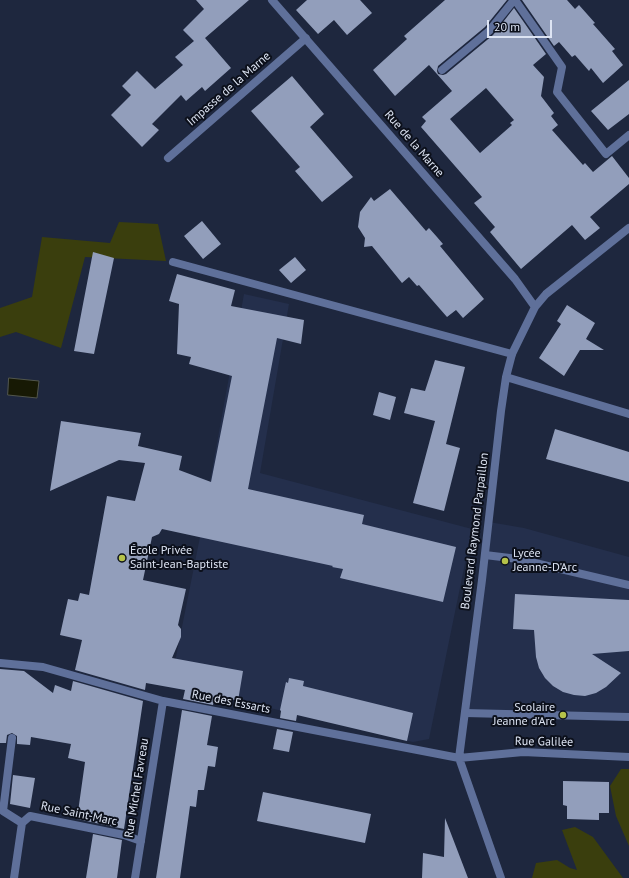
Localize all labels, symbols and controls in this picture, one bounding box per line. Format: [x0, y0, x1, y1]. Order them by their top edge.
scale bar [489, 12, 554, 38]
text: 20 m [494, 19, 520, 34]
street label: Impasse de la Marne [184, 49, 274, 129]
street label: Rue de la Marne [381, 108, 447, 180]
street label: Boulevard Raymond Parpaillon [458, 452, 492, 610]
place label: École Privée Saint-Jean-Baptiste [130, 544, 228, 572]
place label: Lycée Jeanne-D'Arc [513, 547, 577, 575]
marker: École Privée Saint-Jean-Baptiste [117, 553, 127, 563]
marker: Lycée Jeanne-D'Arc [500, 556, 510, 566]
street label: Rue des Essarts [191, 687, 271, 717]
place label: Scolaire Jeanne d'Arc [493, 701, 555, 729]
marker: Scolaire Jeanne d'Arc [558, 710, 568, 720]
street label: Rue Galilée [515, 734, 573, 750]
street label: Rue Michel Favreau [122, 737, 152, 839]
street label: Rue Saint-Marc [39, 799, 119, 829]

